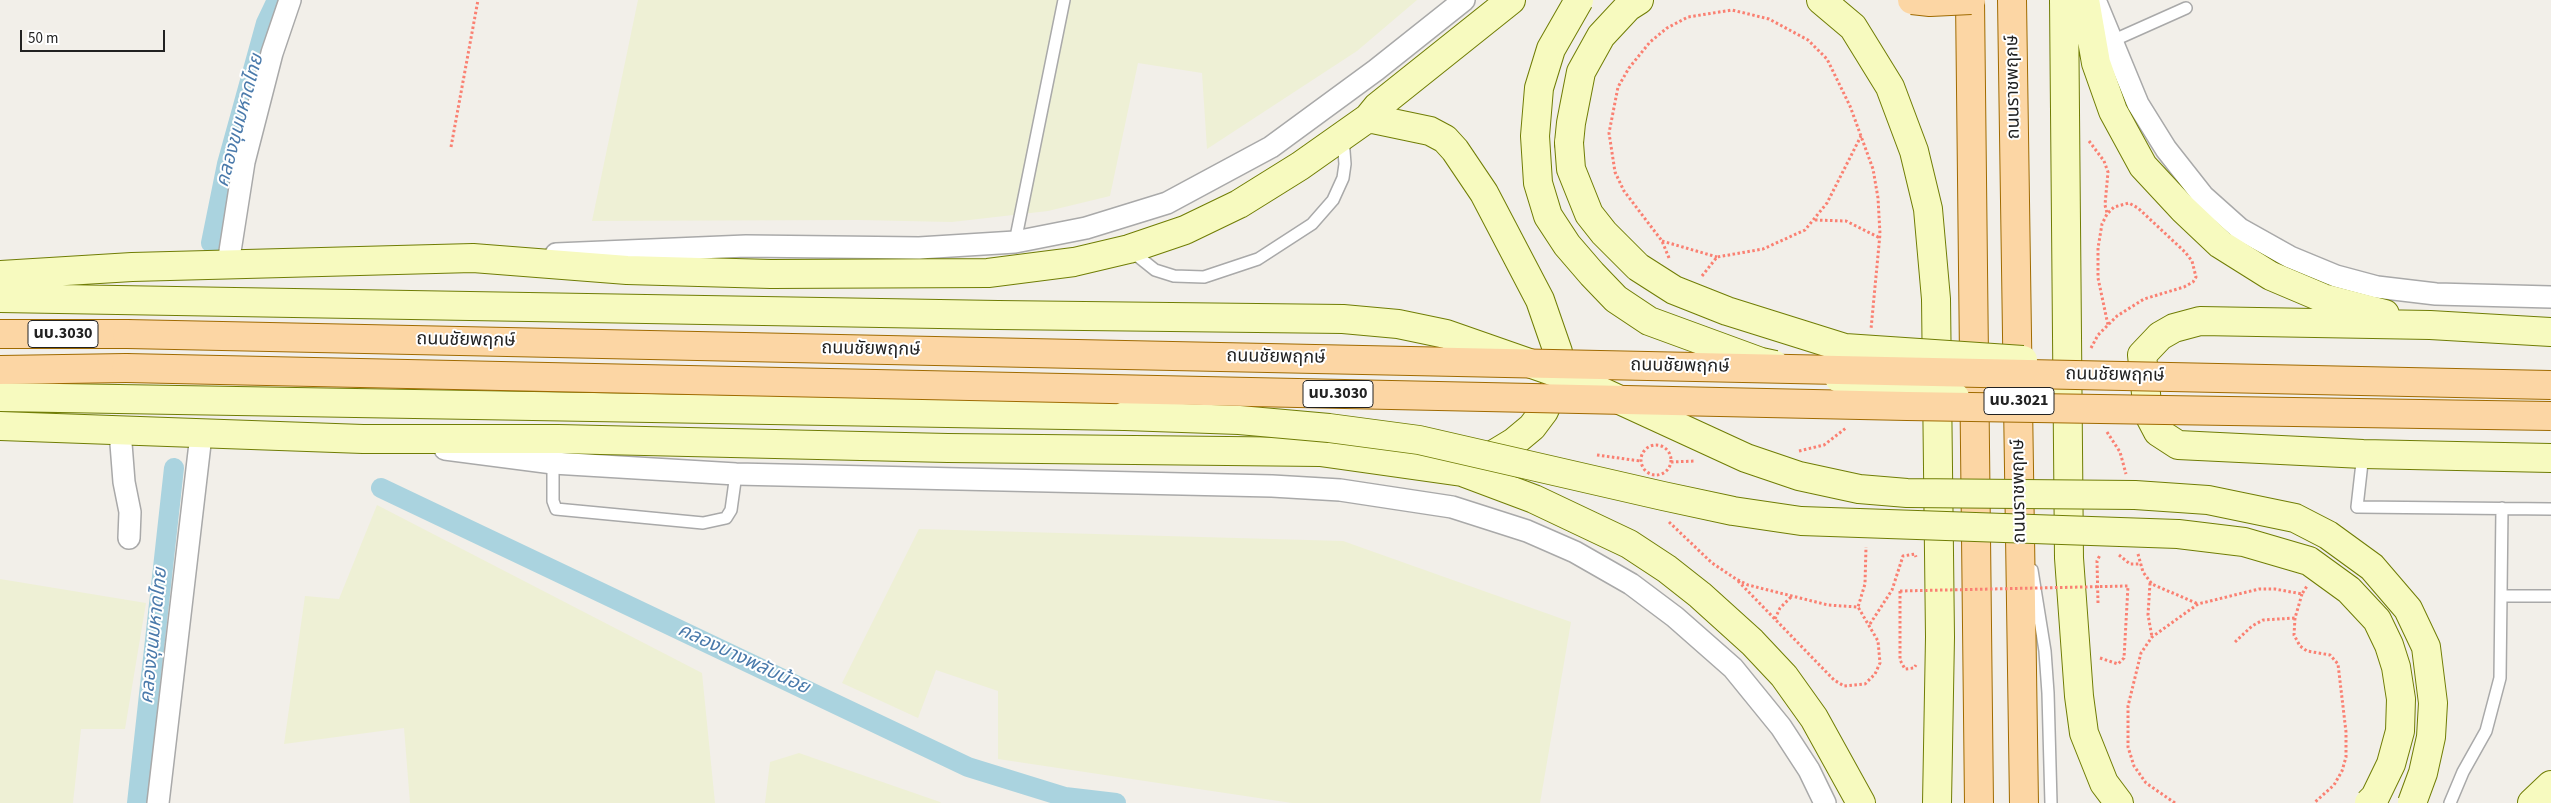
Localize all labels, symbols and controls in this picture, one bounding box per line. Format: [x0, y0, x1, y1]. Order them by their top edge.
scale bar [22, 20, 168, 52]
text: 50 m [28, 28, 58, 49]
street label: ถนนราชพฤกษ์ [2002, 35, 2026, 139]
water label: คลองขุนมหาดไทย [212, 52, 270, 190]
road number: นบ.3030 [28, 320, 98, 348]
street label: ถนนชัยพฤกษ์ [416, 329, 516, 353]
street label: ถนนชัยพฤกษ์ [821, 338, 921, 362]
street label: ถนนชัยพฤกษ์ [1226, 346, 1326, 370]
street label: ถนนชัยพฤกษ์ [1630, 355, 1730, 379]
street label: ถนนชัยพฤกษ์ [2065, 364, 2165, 388]
road number: นบ.3030 [1303, 380, 1373, 408]
road number: นบ.3021 [1984, 388, 2054, 414]
street label: ถนนราชพฤกษ์ [2008, 439, 2032, 543]
water label: คลองขุนมหาดไทย [137, 567, 173, 705]
water label: คลองบางพลับน้อย [674, 620, 812, 700]

